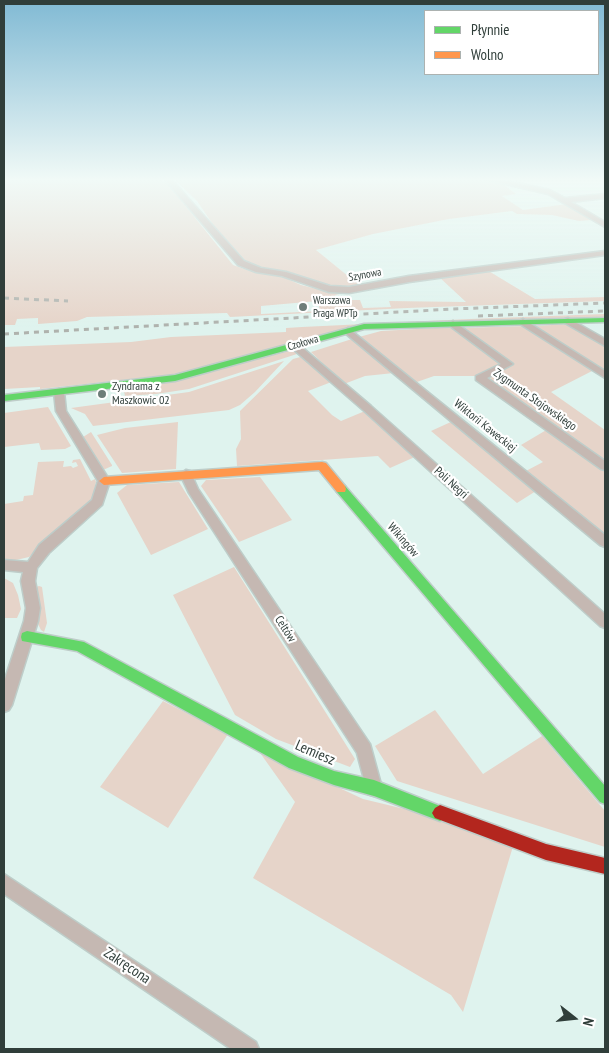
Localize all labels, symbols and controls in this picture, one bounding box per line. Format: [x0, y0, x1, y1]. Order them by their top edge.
legend [424, 10, 599, 75]
text: Płynnie [471, 20, 510, 39]
text: Wolno [471, 45, 504, 64]
street label: Szynowa [348, 266, 382, 284]
place label: Warszawa Praga WPTp [313, 294, 358, 320]
marker: Warszawa Praga WPTp [297, 301, 309, 313]
street label: Czołowa [286, 332, 320, 354]
street label: Zygmunta Stojowskiego [491, 366, 579, 434]
place label: Zyndrama z Maszkowic 02 [112, 380, 170, 408]
marker: Zyndrama z Maszkowic 02 [96, 388, 108, 400]
street label: Wiktorii Kaweckiej [451, 396, 519, 456]
street label: Poli Negri [431, 464, 471, 502]
street label: Wikingów [384, 520, 422, 560]
street label: Celtów [271, 613, 299, 645]
street label: Lemiesz [292, 737, 338, 769]
street label: Zakręcona [100, 944, 154, 988]
north arrow [549, 993, 599, 1043]
text: N [579, 1016, 598, 1028]

